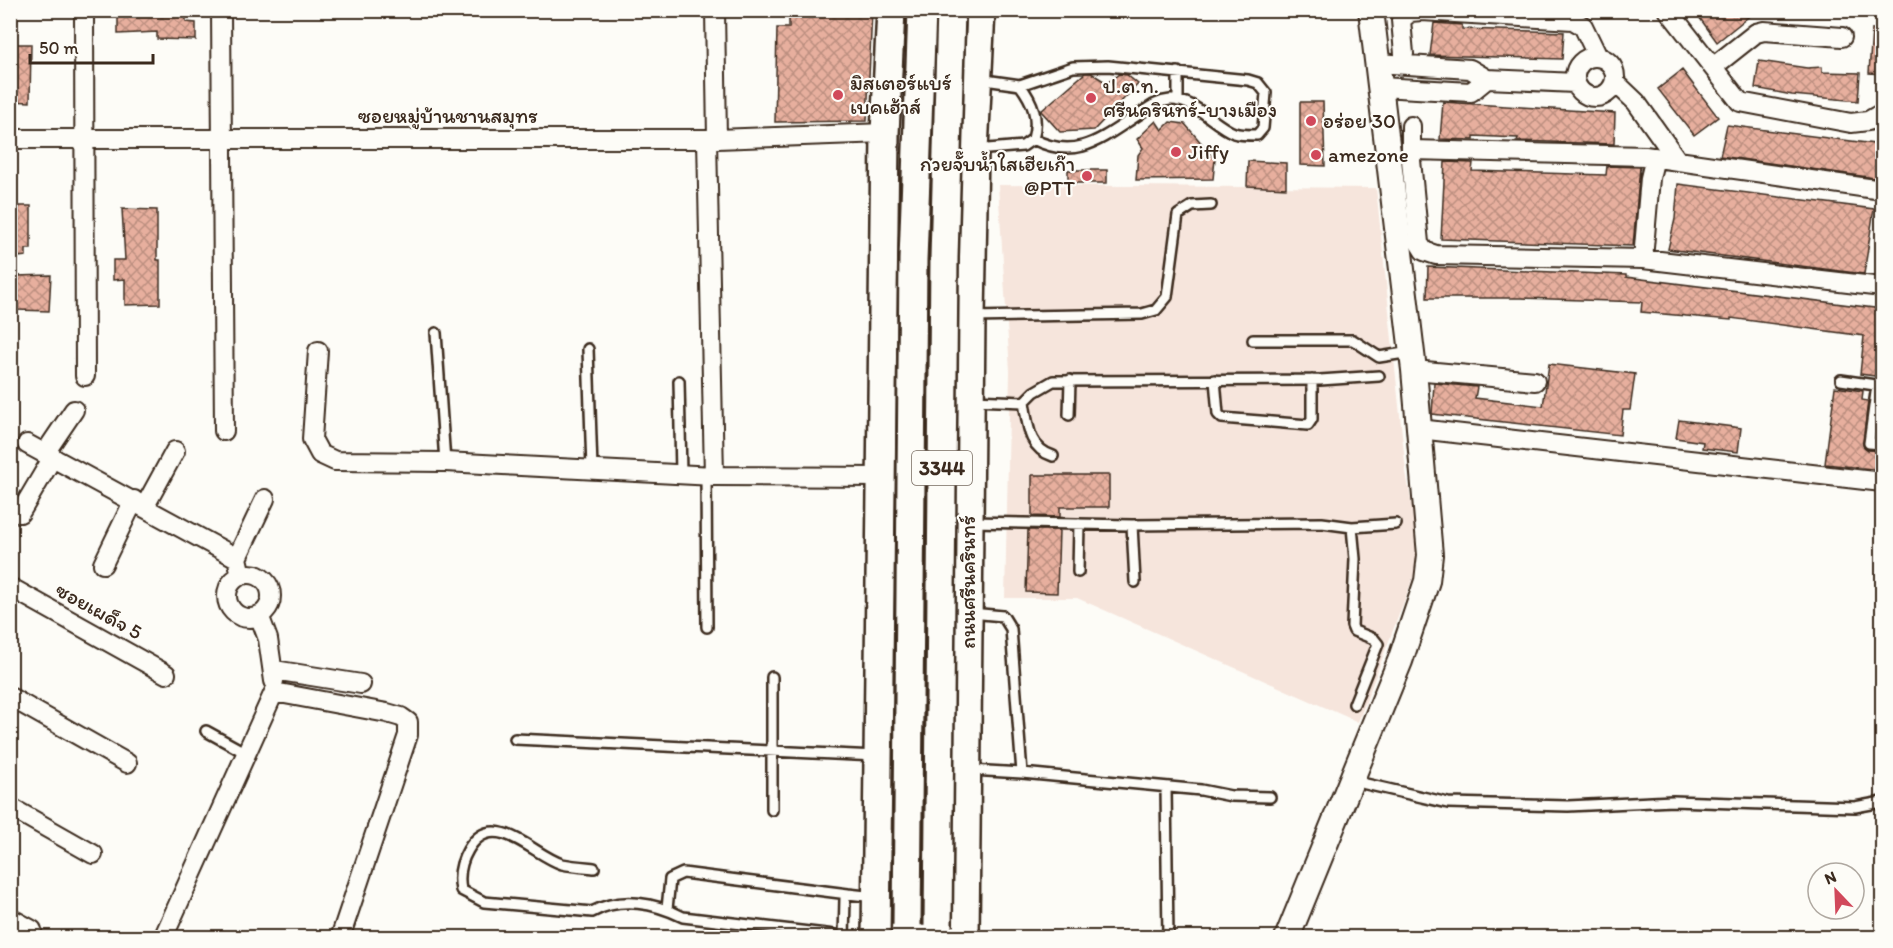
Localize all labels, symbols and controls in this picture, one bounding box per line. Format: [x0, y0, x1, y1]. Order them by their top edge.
scale bar [30, 27, 153, 65]
text: 50 m [39, 37, 79, 59]
place label: มิสเตอร์แบร์ เบคเฮ้าส์ [850, 70, 952, 119]
place label: ป.ต.ท. ศรีนครินทร์-บางเมือง [1103, 73, 1277, 122]
marker: มิสเตอร์แบร์ เบคเฮ้าส์ [831, 88, 845, 102]
marker: ป.ต.ท. ศรีนครินทร์-บางเมือง [1084, 91, 1098, 105]
street label: ซอยหมู่บ้านชานสมุทร [358, 103, 538, 130]
place label: อร่อย 30 [1323, 108, 1396, 133]
marker: อร่อย 30 [1304, 114, 1318, 128]
place label: Jiffy [1188, 139, 1229, 164]
place label: amezone [1328, 142, 1409, 167]
marker: Jiffy [1169, 145, 1183, 159]
marker: amezone [1309, 148, 1323, 162]
place label: กวยจั๊บน้ำใสเฮียเก๊า @PTT [920, 151, 1075, 200]
marker: กวยจั๊บน้ำใสเฮียเก๊า @PTT [1080, 169, 1094, 183]
road number: 3344 [912, 451, 972, 485]
street label: ถนนศรีนครินทร์ [955, 515, 980, 649]
street label: ซอยเผด็จ 5 [52, 577, 147, 645]
north arrow [1806, 861, 1866, 921]
text: N [1822, 867, 1839, 889]

